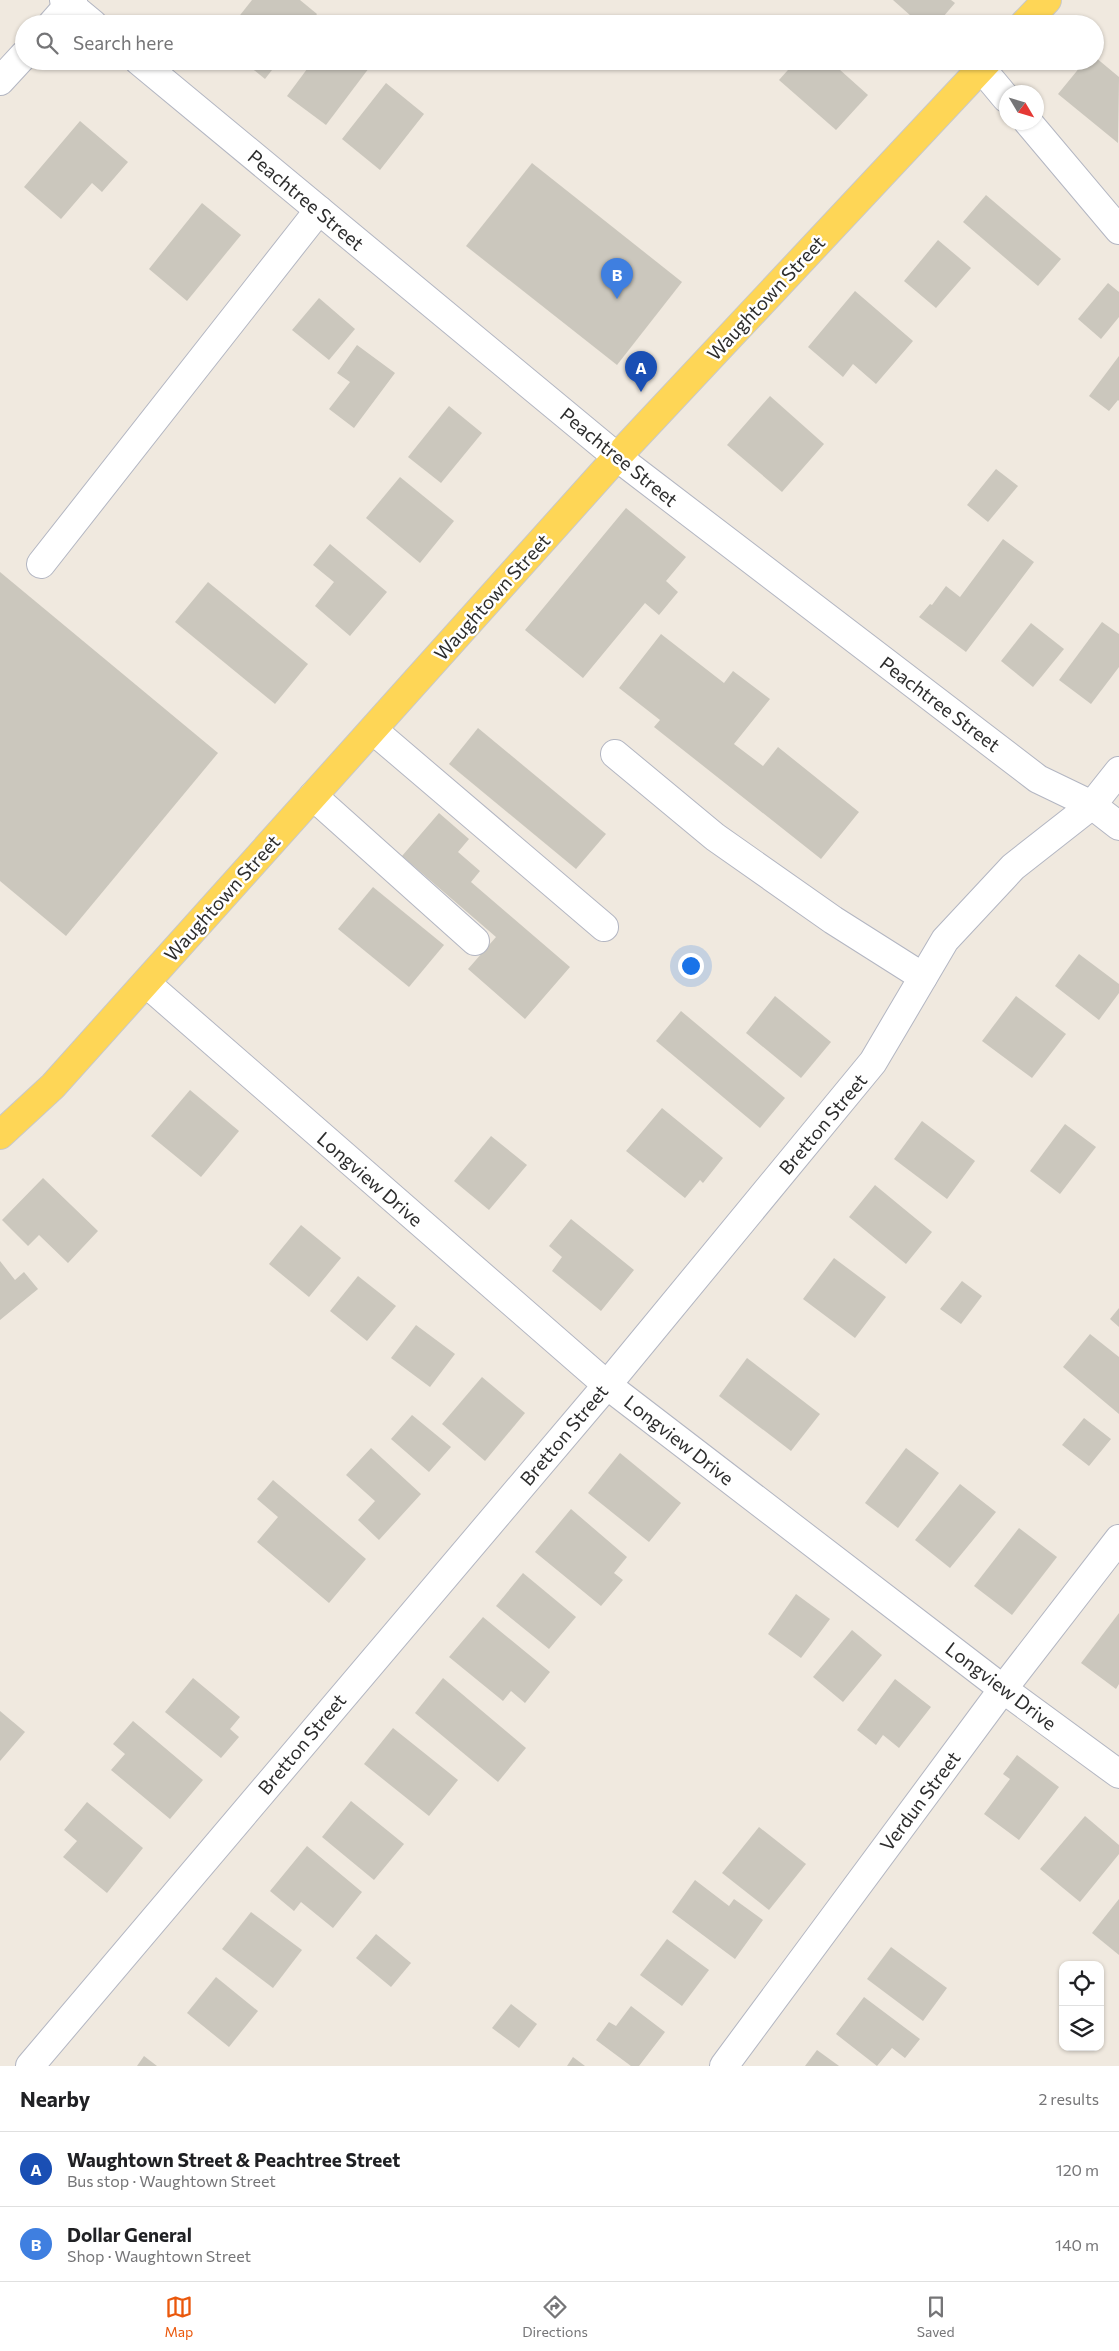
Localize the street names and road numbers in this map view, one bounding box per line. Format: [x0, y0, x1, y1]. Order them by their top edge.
street label: Peachtree Street [244, 144, 369, 255]
street label: Waughtown Street [702, 230, 830, 365]
street label: Peachtree Street [556, 402, 683, 511]
street label: Waughtown Street [429, 529, 555, 665]
street label: Peachtree Street [876, 651, 1005, 756]
street label: Waughtown Street [159, 830, 285, 966]
street label: Bretton Street [774, 1068, 872, 1179]
street label: Longview Drive [313, 1126, 428, 1231]
street label: Bretton Street [515, 1379, 613, 1490]
street label: Longview Drive [620, 1390, 739, 1489]
street label: Longview Drive [941, 1637, 1061, 1735]
street label: Bretton Street [253, 1688, 351, 1799]
street label: Verdun Street [875, 1746, 965, 1855]

